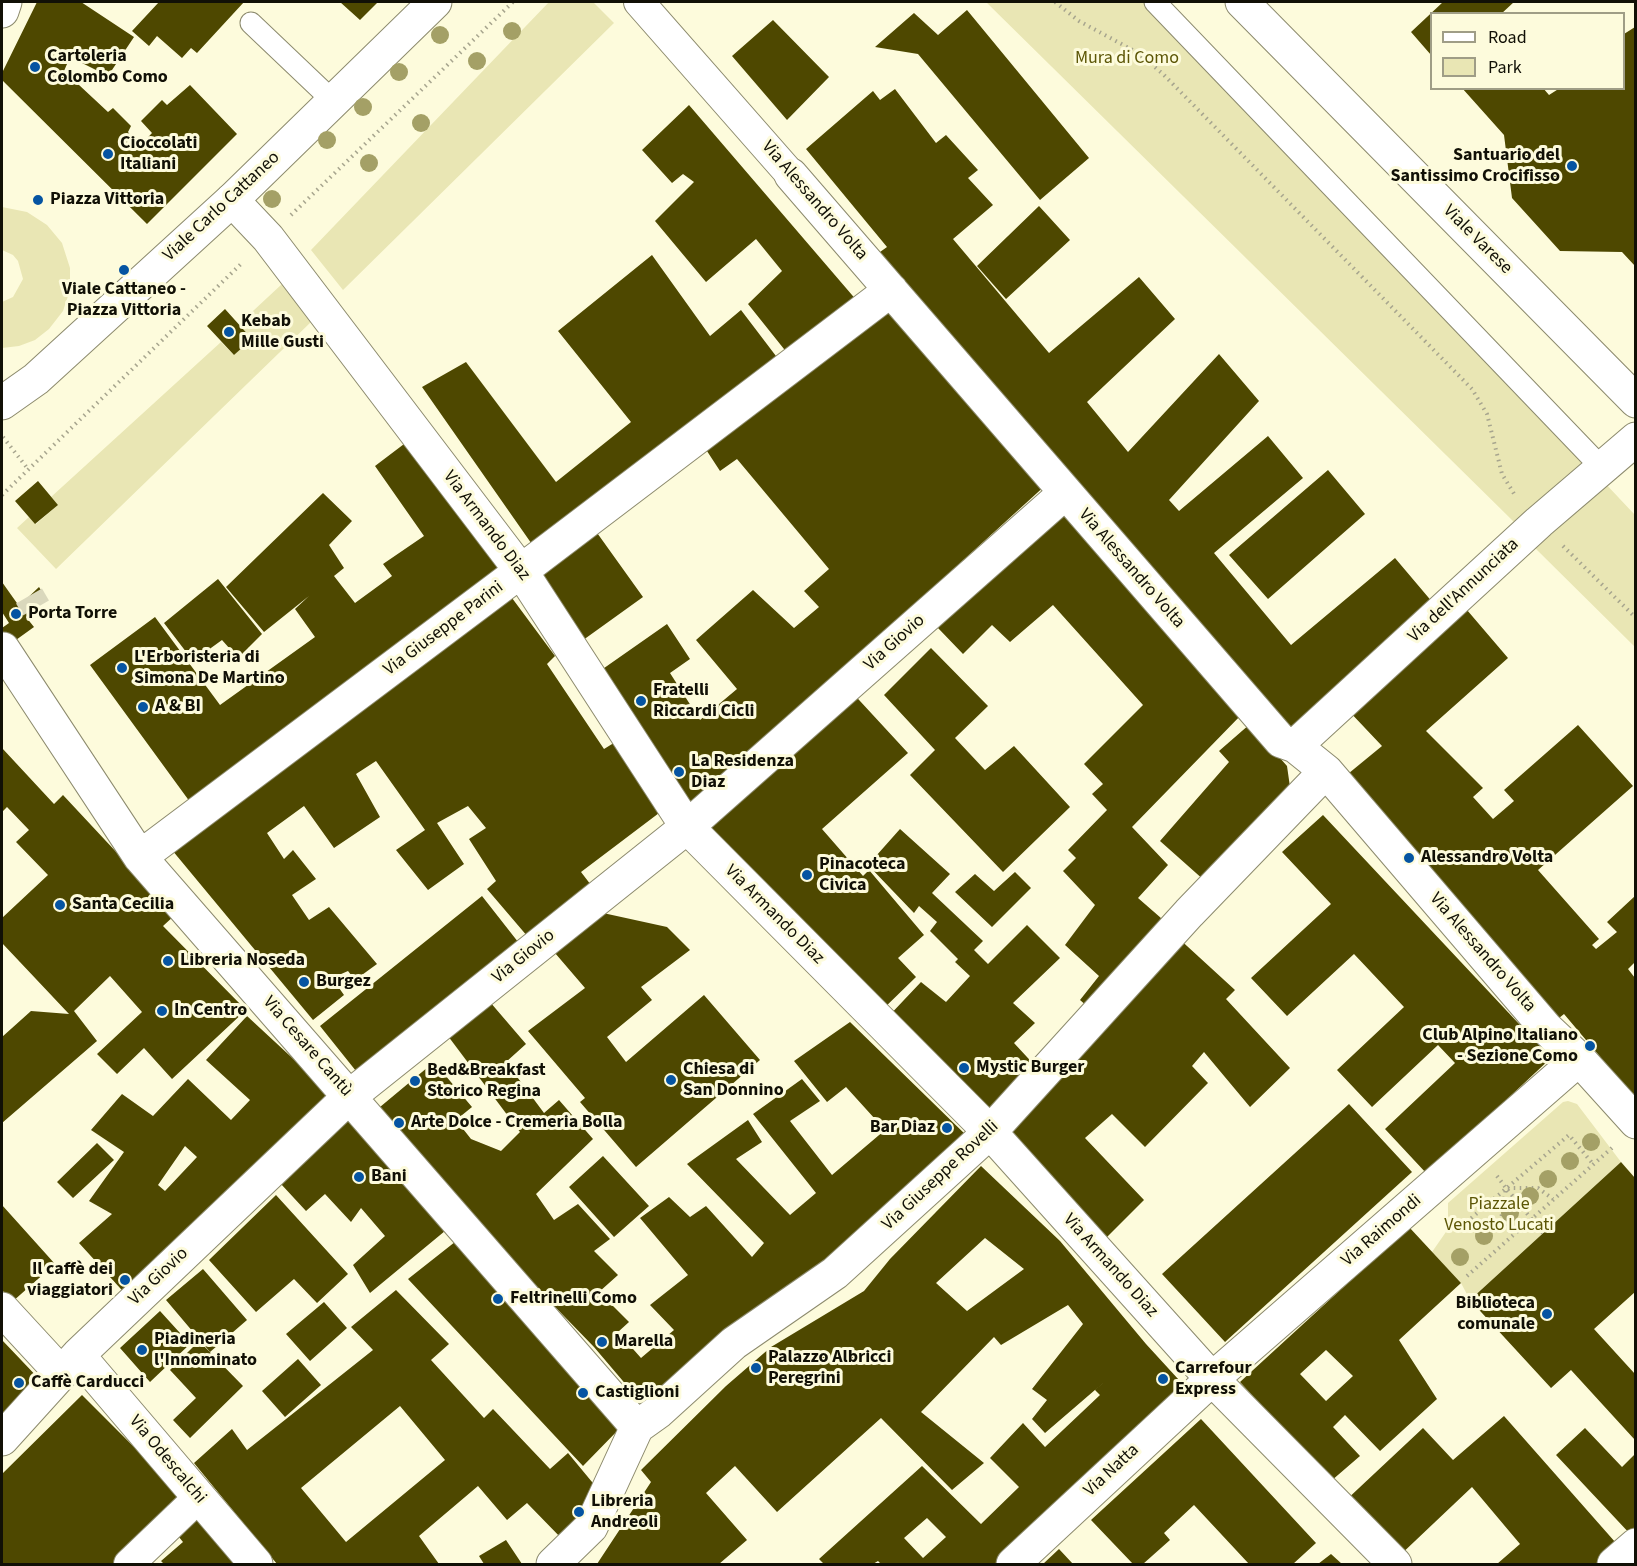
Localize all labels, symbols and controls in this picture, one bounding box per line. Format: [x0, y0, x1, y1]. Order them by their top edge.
legend [1430, 12, 1625, 90]
text: Road [1488, 25, 1527, 50]
place label: Cartoleria Colombo Como [47, 46, 168, 88]
park label: Mura di Como [1075, 48, 1179, 70]
text: Park [1488, 55, 1522, 80]
marker: Cartoleria Colombo Como [28, 60, 42, 74]
place label: Cioccolati Italiani [120, 133, 197, 176]
street label: Via Alessandro Volta [756, 137, 872, 265]
place label: Santuario del Santissimo Crocifisso [1391, 145, 1560, 188]
marker: Cioccolati Italiani [101, 147, 115, 161]
street label: Viale Carlo Cattaneo [159, 147, 285, 267]
marker: Santuario del Santissimo Crocifisso [1565, 159, 1579, 173]
place label: Piazza Vittoria [50, 189, 164, 211]
marker: Piazza Vittoria [31, 193, 45, 207]
street label: Viale Varese [1438, 201, 1516, 279]
marker: Viale Cattaneo - Piazza Vittoria [117, 263, 131, 277]
place label: Viale Cattaneo - Piazza Vittoria [62, 279, 186, 322]
place label: Kebab Mille Gusti [241, 311, 324, 354]
marker: Kebab Mille Gusti [222, 325, 236, 339]
street label: Via Armando Diaz [438, 467, 534, 585]
street label: Via Alessandro Volta [1073, 505, 1189, 633]
street label: Via dell'Annunciata [1404, 534, 1524, 648]
street label: Via Giuseppe Parini [380, 577, 508, 681]
place label: Porta Torre [28, 603, 117, 625]
marker: Porta Torre [9, 607, 23, 621]
street label: Via Giovio [860, 610, 930, 676]
place label: L'Erboristeria di Simona De Martino [134, 647, 285, 690]
marker: L'Erboristeria di Simona De Martino [115, 661, 129, 675]
place label: Fratelli Riccardi Cicli [653, 680, 755, 722]
marker: Fratelli Riccardi Cicli [634, 694, 648, 708]
place label: A & BI [155, 696, 201, 718]
marker: A & BI [136, 700, 150, 714]
place label: La Residenza Diaz [691, 751, 794, 794]
marker: La Residenza Diaz [672, 765, 686, 779]
place label: Alessandro Volta [1421, 847, 1553, 869]
marker: Alessandro Volta [1402, 851, 1416, 865]
place label: Pinacoteca Civica [819, 854, 906, 896]
street label: Via Armando Diaz [720, 861, 828, 969]
marker: Pinacoteca Civica [800, 868, 814, 882]
street label: Via Alessandro Volta [1424, 889, 1540, 1017]
place label: Santa Cecilia [72, 894, 174, 916]
marker: Santa Cecilia [53, 898, 67, 912]
street label: Via Giovio [488, 925, 560, 989]
place label: Libreria Noseda [180, 950, 305, 972]
marker: Libreria Noseda [161, 954, 175, 968]
place label: Burgez [316, 971, 371, 993]
marker: Burgez [297, 975, 311, 989]
street label: Via Cesare Cantù [258, 992, 356, 1102]
place label: In Centro [174, 1000, 247, 1022]
marker: In Centro [155, 1004, 169, 1018]
place label: Club Alpino Italiano - Sezione Como [1422, 1025, 1578, 1068]
marker: Club Alpino Italiano - Sezione Como [1583, 1039, 1597, 1053]
place label: Mystic Burger [976, 1057, 1084, 1079]
place label: Chiesa di San Donnino [683, 1059, 784, 1102]
place label: Bed&Breakfast Storico Regina [427, 1060, 546, 1102]
marker: Mystic Burger [957, 1061, 971, 1075]
marker: Chiesa di San Donnino [664, 1073, 678, 1087]
marker: Bed&Breakfast Storico Regina [408, 1074, 422, 1088]
place label: Arte Dolce - Cremeria Bolla [411, 1112, 622, 1134]
marker: Arte Dolce - Cremeria Bolla [392, 1116, 406, 1130]
place label: Bar Diaz [870, 1117, 935, 1139]
street label: Via Giuseppe Rovelli [878, 1117, 1004, 1235]
marker: Bar Diaz [940, 1121, 954, 1135]
place label: Bani [371, 1166, 407, 1188]
marker: Bani [352, 1170, 366, 1184]
street label: Via Raimondi [1338, 1190, 1426, 1272]
park label: Piazzale Venosto Lucati [1444, 1194, 1554, 1236]
street label: Via Armando Diaz [1058, 1210, 1162, 1322]
street label: Via Giovio [125, 1243, 193, 1311]
place label: Il caffè dei viaggiatori [27, 1259, 113, 1302]
marker: Il caffè dei viaggiatori [118, 1273, 132, 1287]
place label: Feltrinelli Como [510, 1288, 637, 1310]
marker: Feltrinelli Como [491, 1292, 505, 1306]
place label: Biblioteca comunale [1456, 1293, 1535, 1336]
marker: Biblioteca comunale [1540, 1307, 1554, 1321]
place label: Piadineria l'Innominato [154, 1329, 257, 1372]
place label: Marella [614, 1331, 673, 1353]
marker: Marella [595, 1335, 609, 1349]
marker: Piadineria l'Innominato [135, 1343, 149, 1357]
place label: Palazzo Albricci Peregrini [768, 1347, 891, 1390]
place label: Carrefour Express [1175, 1358, 1252, 1400]
marker: Palazzo Albricci Peregrini [749, 1361, 763, 1375]
place label: Caffè Carducci [31, 1372, 144, 1394]
marker: Carrefour Express [1156, 1372, 1170, 1386]
marker: Caffè Carducci [12, 1376, 26, 1390]
place label: Castiglioni [595, 1382, 679, 1404]
marker: Castiglioni [576, 1386, 590, 1400]
street label: Via Odescalchi [124, 1411, 210, 1509]
street label: Via Natta [1080, 1440, 1144, 1502]
place label: Libreria Andreoli [591, 1491, 658, 1534]
marker: Libreria Andreoli [572, 1505, 586, 1519]

